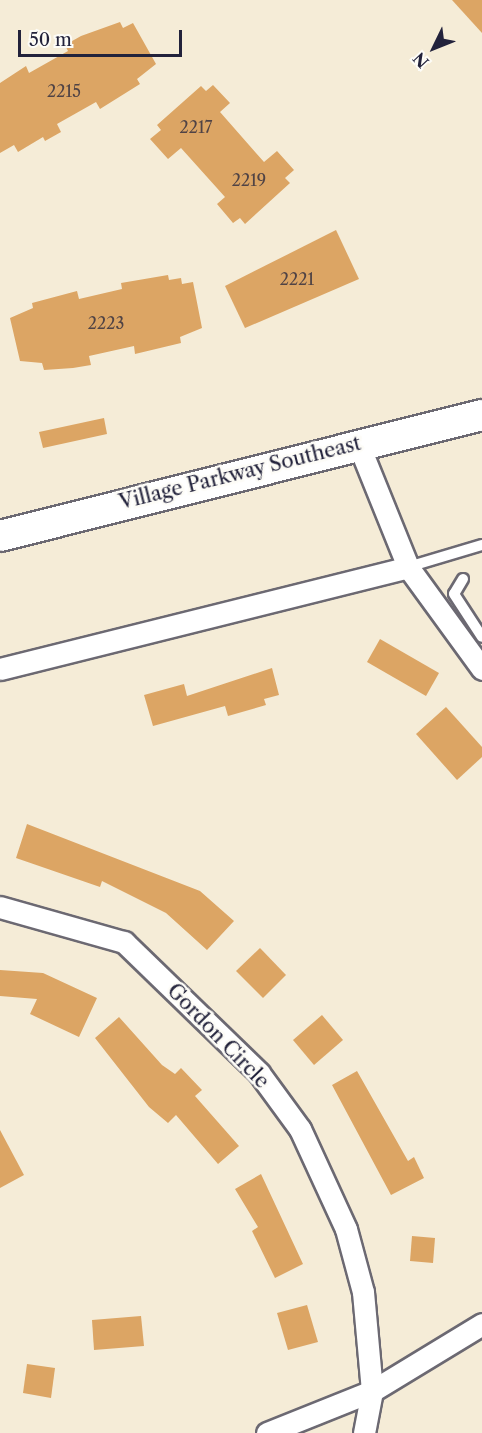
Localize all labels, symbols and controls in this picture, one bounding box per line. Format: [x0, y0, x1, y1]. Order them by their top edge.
scale bar [21, 18, 184, 56]
north arrow [404, 18, 464, 78]
text: 50 m [29, 29, 72, 51]
text: N [409, 48, 433, 72]
house number: 2215 [47, 81, 81, 101]
house number: 2217 [179, 117, 213, 137]
house number: 2219 [232, 170, 266, 190]
house number: 2221 [280, 269, 314, 289]
house number: 2223 [88, 313, 124, 333]
street label: Village Parkway Southeast [116, 431, 364, 515]
street label: Gordon Circle [162, 979, 274, 1093]

